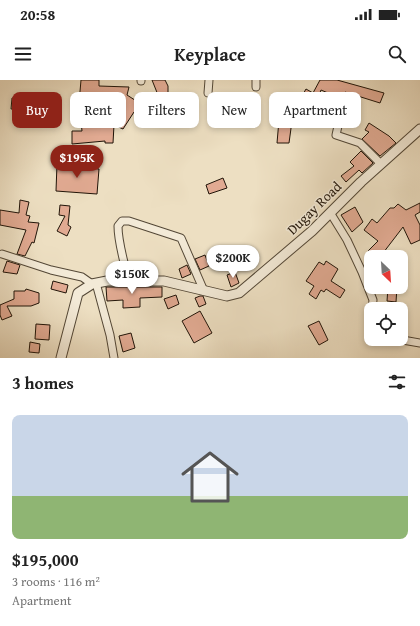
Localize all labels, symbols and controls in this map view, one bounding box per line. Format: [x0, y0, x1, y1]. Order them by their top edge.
text: 20:58 [20, 4, 55, 25]
text: Keyplace [174, 41, 246, 68]
icon: menu [12, 43, 34, 65]
icon: search [386, 43, 408, 65]
chip: Buy [12, 92, 62, 128]
chip: Rent [70, 92, 126, 128]
chip: Filters [134, 92, 199, 128]
chip: New [207, 92, 261, 128]
chip: Apartment [269, 92, 361, 128]
pin: $195K [49, 145, 105, 179]
text: $195K [59, 148, 95, 167]
street label: Dugay Road [282, 176, 346, 239]
pin: $200K [205, 245, 261, 279]
text: $200K [215, 248, 251, 267]
north arrow [364, 250, 408, 294]
map controls [364, 250, 408, 346]
pin: $150K [104, 261, 160, 295]
text: $150K [114, 264, 150, 283]
button: locate [364, 302, 408, 346]
text: 3 homes [12, 370, 74, 395]
icon: filters [386, 371, 408, 393]
icon: home [174, 441, 246, 513]
text: $195,000 [12, 547, 78, 572]
text: 3 rooms · 116 m² [12, 572, 100, 591]
text: Apartment [12, 591, 72, 610]

